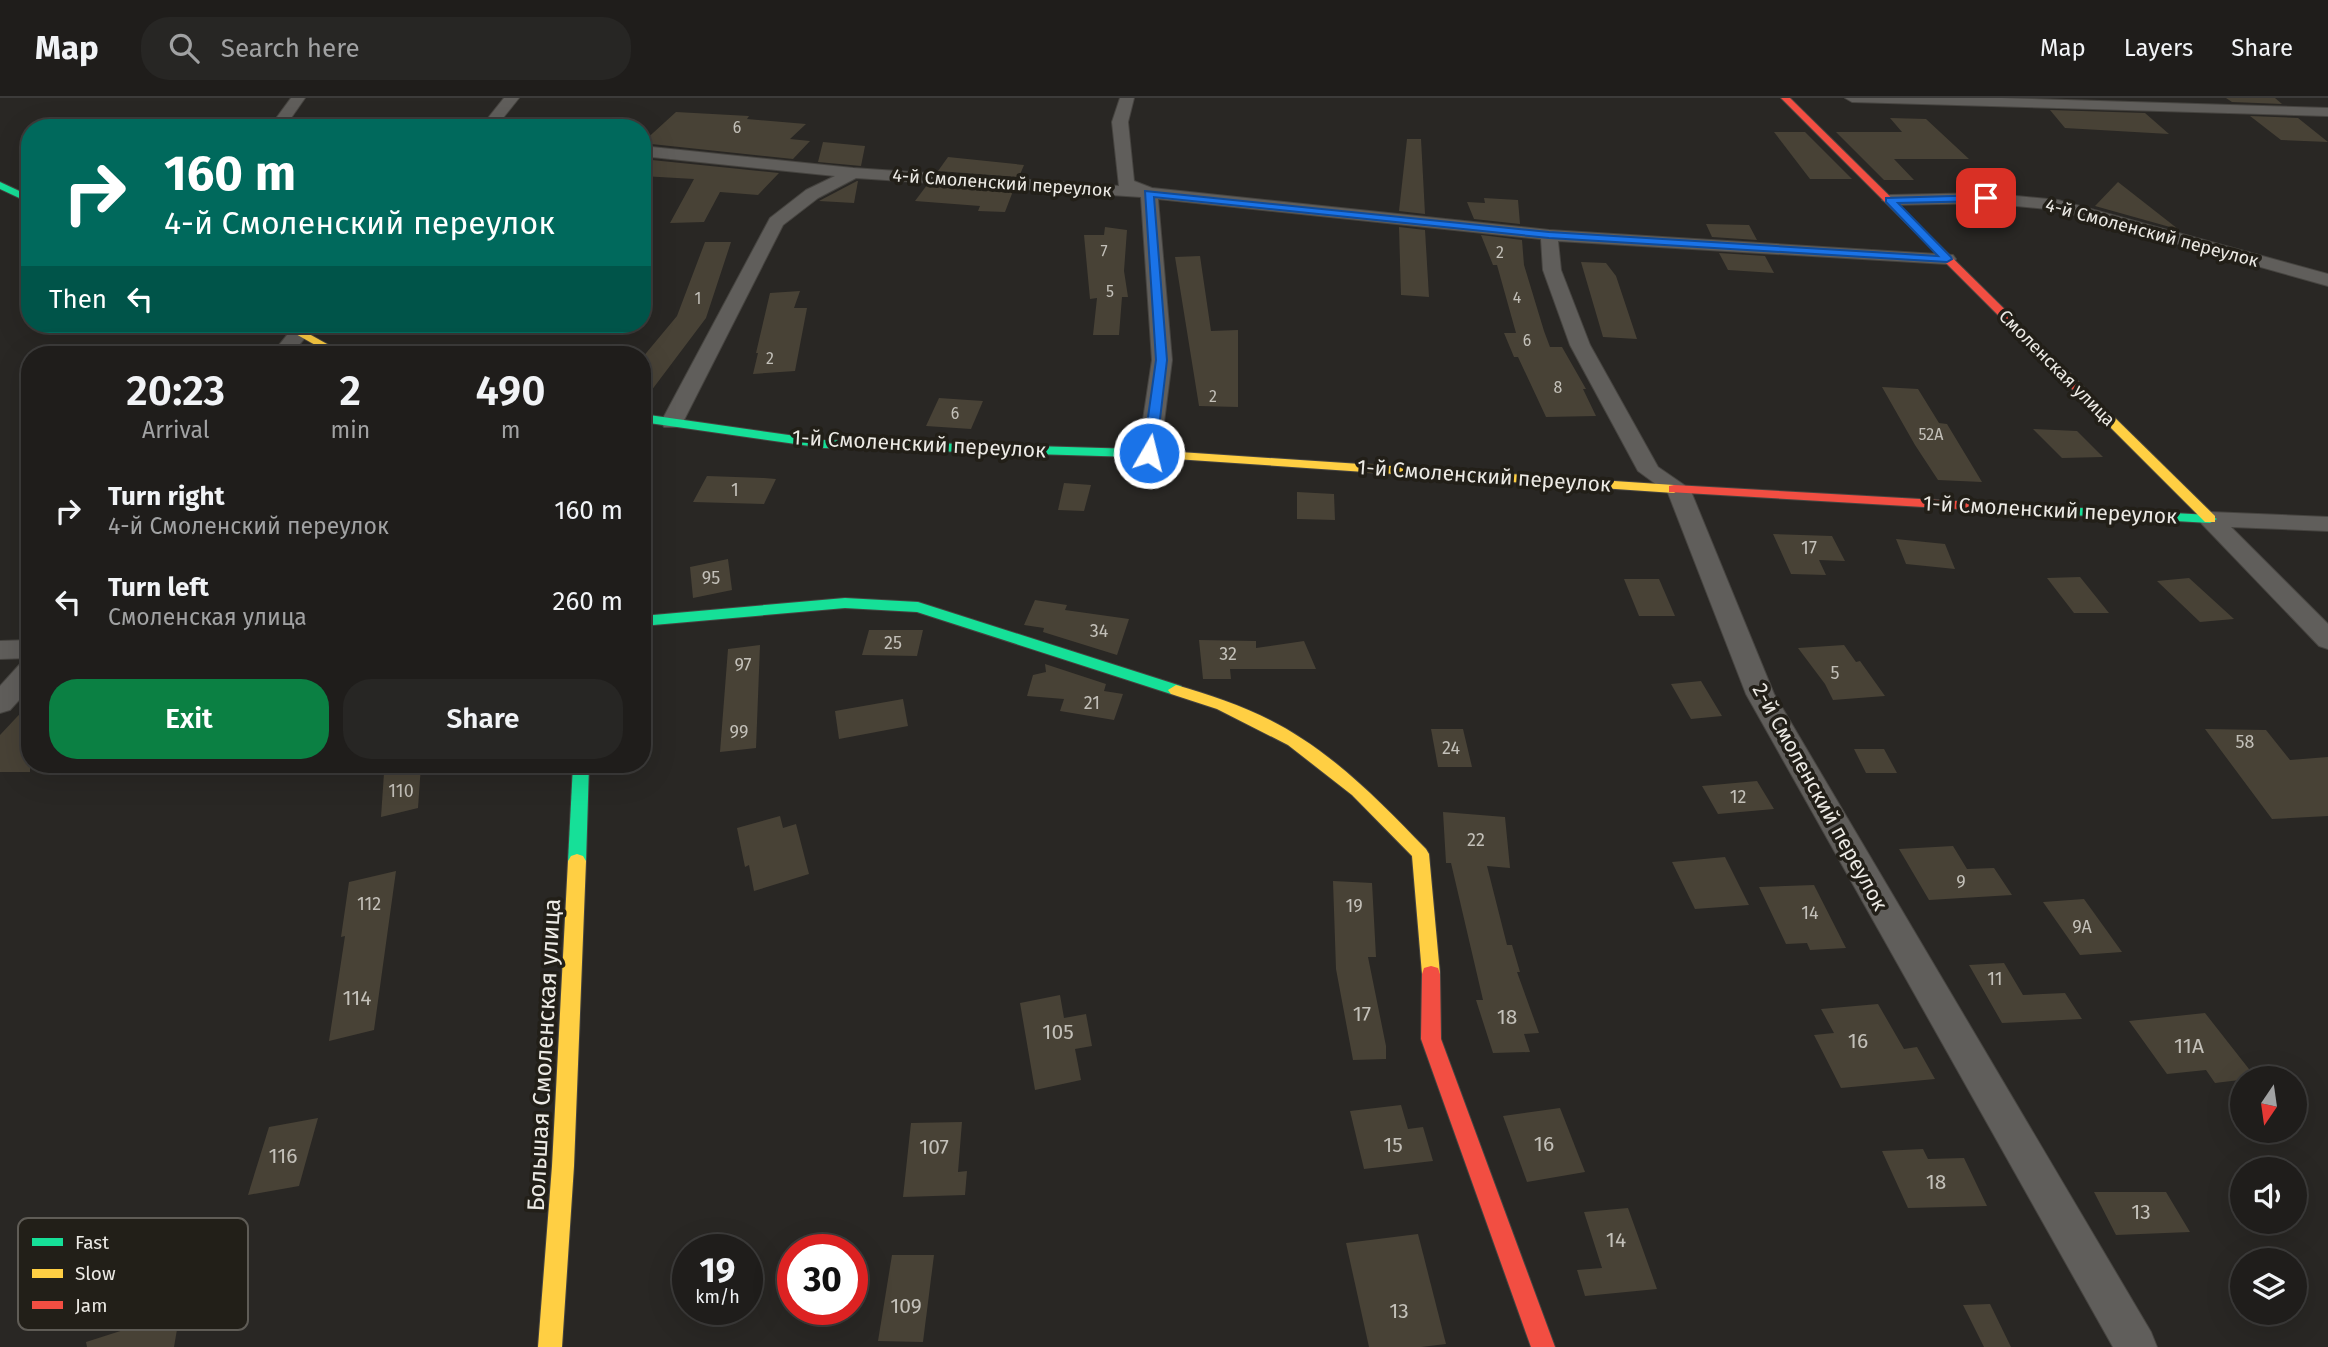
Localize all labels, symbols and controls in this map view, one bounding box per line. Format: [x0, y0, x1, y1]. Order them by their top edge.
search box [141, 17, 631, 80]
text: Map [35, 28, 99, 68]
icon: search [165, 29, 203, 67]
text: Search here [221, 33, 360, 64]
text: Map [2040, 34, 2086, 62]
text: Layers [2124, 34, 2193, 62]
text: Share [2231, 34, 2293, 62]
house number: 6 [733, 118, 741, 137]
text: 160 m [164, 144, 296, 203]
icon: right [49, 147, 140, 238]
street label: 4-й Смоленский переулок [892, 164, 1113, 202]
pin [1956, 168, 2016, 228]
icon: arrive [1967, 179, 2005, 217]
street label: 4-й Смоленский переулок [2043, 194, 2262, 272]
text: 4-й Смоленский переулок [164, 204, 555, 242]
house number: 7 [1100, 242, 1108, 261]
house number: 2 [1496, 243, 1504, 262]
icon: left [121, 280, 159, 318]
house number: 5 [1106, 282, 1114, 301]
text: Then [49, 284, 107, 315]
house number: 4 [1513, 288, 1522, 307]
house number: 1 [695, 289, 701, 308]
street label: Смоленская улица [1994, 305, 2120, 431]
house number: 6 [1523, 331, 1531, 350]
house number: 2 [766, 349, 774, 368]
text: 20:23 [126, 366, 225, 416]
text: 2 [340, 366, 361, 416]
text: 490 [476, 366, 546, 416]
house number: 8 [1554, 378, 1563, 397]
house number: 2 [1209, 387, 1217, 406]
house number: 6 [951, 404, 959, 423]
text: Arrival [142, 416, 209, 444]
text: min [331, 416, 370, 444]
text: m [501, 416, 520, 444]
position arrow [1112, 416, 1186, 490]
street label: 1-й Смоленский переулок [791, 424, 1047, 464]
house number: 52А [1919, 425, 1944, 444]
street label: 1-й Смоленский переулок [1356, 454, 1612, 498]
house number: 1 [731, 479, 739, 501]
text: Turn right [108, 481, 225, 512]
street label: 1-й Смоленский переулок [1922, 490, 2178, 530]
icon: right [49, 492, 87, 530]
text: 160 m [554, 495, 623, 526]
text: 4-й Смоленский переулок [108, 512, 389, 540]
house number: 17 [1801, 537, 1817, 559]
house number: 95 [702, 567, 720, 589]
text: Turn left [108, 572, 209, 603]
icon: left [49, 583, 87, 621]
text: 260 m [553, 586, 623, 617]
text: Смоленская улица [108, 603, 307, 631]
house number: 34 [1090, 620, 1109, 642]
house number: 25 [884, 632, 902, 654]
house number: 32 [1219, 643, 1237, 665]
house number: 97 [734, 654, 752, 676]
house number: 5 [1830, 662, 1840, 684]
button: Exit [49, 679, 329, 759]
button: Share [343, 679, 623, 759]
street label: 2-й Смоленский переулок [1747, 679, 1893, 915]
house number: 21 [1084, 692, 1100, 714]
house number: 99 [730, 721, 748, 743]
house number: 58 [2236, 731, 2255, 753]
house number: 24 [1442, 737, 1460, 759]
house number: 110 [388, 780, 414, 802]
house number: 12 [1730, 786, 1746, 808]
house number: 22 [1467, 829, 1485, 851]
house number: 9 [1956, 871, 1966, 893]
house number: 112 [357, 893, 381, 915]
house number: 19 [1345, 895, 1363, 917]
street label: Большая Смоленская улица [522, 898, 566, 1212]
house number: 14 [1801, 902, 1819, 924]
house number: 9А [2072, 916, 2092, 938]
house number: 11 [1987, 968, 2003, 990]
house number: 114 [342, 985, 372, 1011]
house number: 17 [1353, 1001, 1371, 1027]
house number: 18 [1497, 1004, 1517, 1030]
house number: 105 [1042, 1019, 1074, 1045]
house number: 16 [1848, 1028, 1868, 1054]
house number: 11А [2174, 1033, 2204, 1059]
north arrow [2230, 1066, 2306, 1143]
map controls [2230, 1066, 2307, 1325]
house number: 16 [1534, 1131, 1554, 1157]
house number: 15 [1383, 1132, 1403, 1158]
house number: 107 [919, 1134, 949, 1160]
house number: 116 [268, 1143, 298, 1169]
button: sound [2230, 1157, 2307, 1234]
house number: 18 [1926, 1169, 1946, 1195]
house number: 13 [2131, 1199, 2151, 1225]
legend [18, 1218, 248, 1330]
house number: 14 [1606, 1227, 1626, 1253]
text: Fast [75, 1231, 109, 1254]
speed limit sign: 30 [777, 1234, 868, 1325]
button: layers [2230, 1248, 2307, 1325]
text: 19 [700, 1249, 735, 1291]
text: Slow [75, 1262, 116, 1285]
text: km/h [695, 1286, 740, 1308]
house number: 109 [890, 1293, 922, 1319]
text: Jam [75, 1294, 107, 1317]
house number: 13 [1389, 1298, 1409, 1324]

